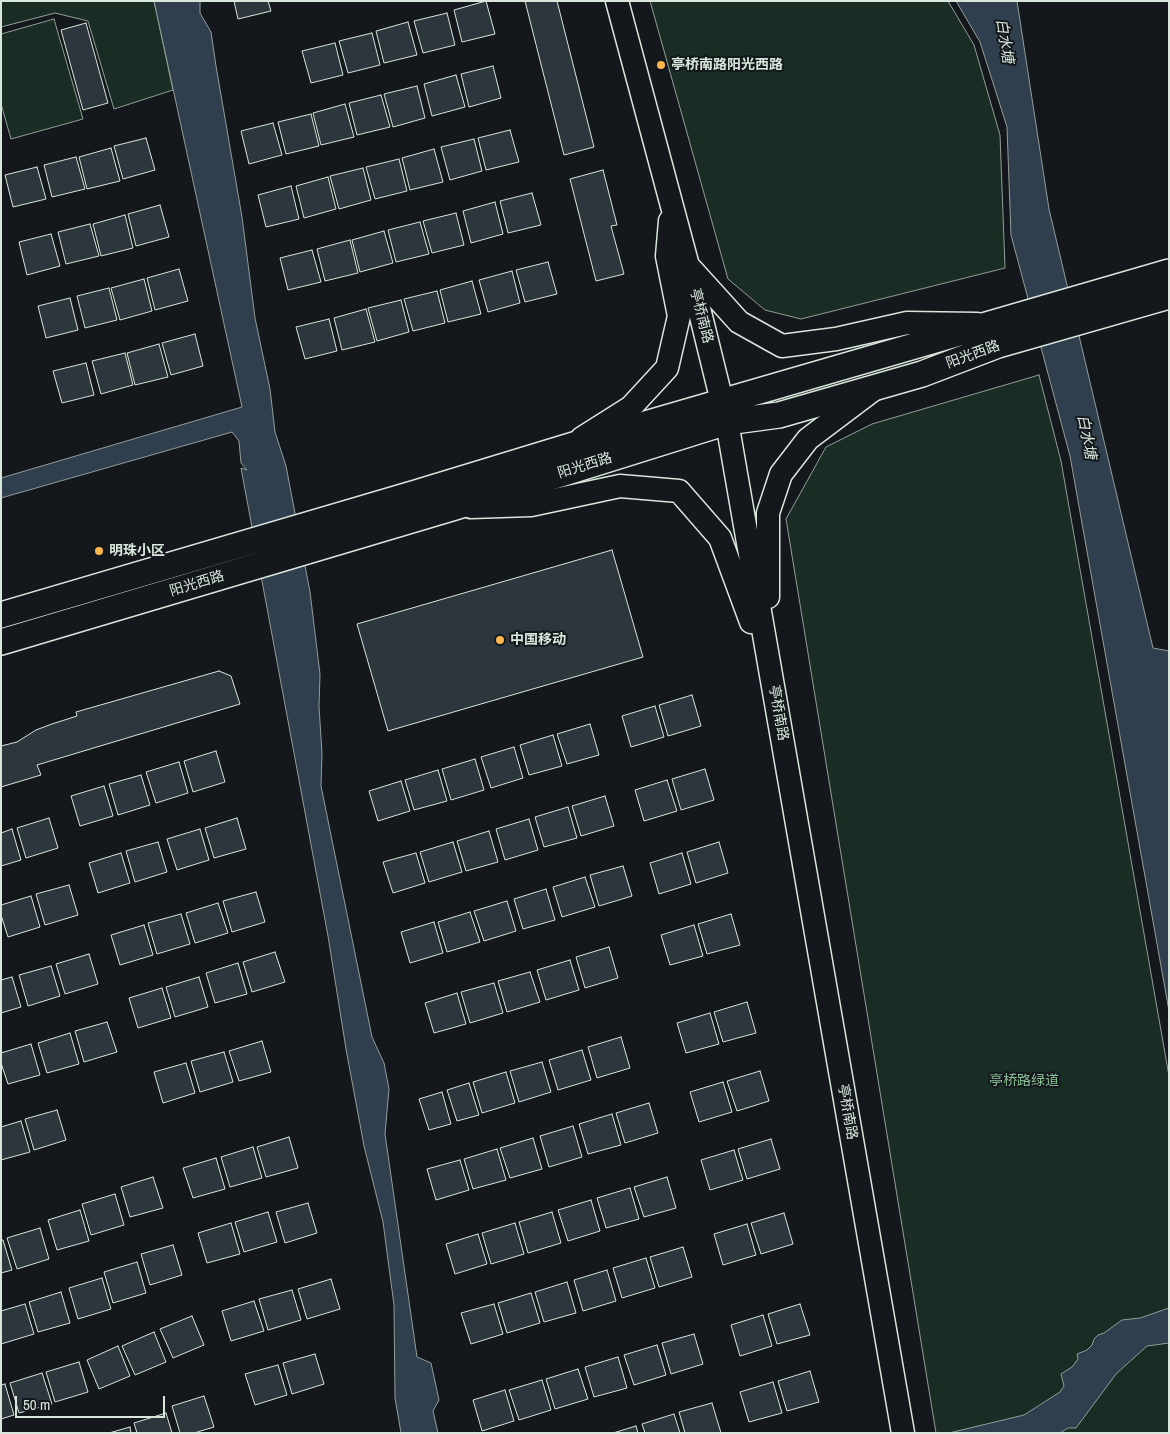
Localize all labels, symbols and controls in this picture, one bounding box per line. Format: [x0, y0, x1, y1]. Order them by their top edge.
water label: 白水塘 [992, 17, 1016, 65]
place label: 亭桥南路阳光西路 [671, 57, 783, 73]
marker: 亭桥南路阳光西路 [655, 59, 667, 71]
street label: 亭桥南路 [686, 287, 716, 345]
street label: 阳光西路 [944, 338, 1002, 372]
water label: 白水塘 [1073, 413, 1099, 461]
street label: 阳光西路 [556, 450, 614, 482]
place label: 明珠小区 [109, 543, 165, 559]
marker: 明珠小区 [93, 545, 105, 557]
street label: 阳光西路 [168, 568, 226, 600]
place label: 中国移动 [510, 632, 566, 648]
marker: 中国移动 [494, 634, 506, 646]
street label: 亭桥南路 [765, 684, 791, 742]
park label: 亭桥路绿道 [989, 1073, 1059, 1089]
street label: 亭桥南路 [834, 1083, 860, 1141]
scale bar [18, 1386, 168, 1418]
text: 50 m [23, 1394, 50, 1415]

